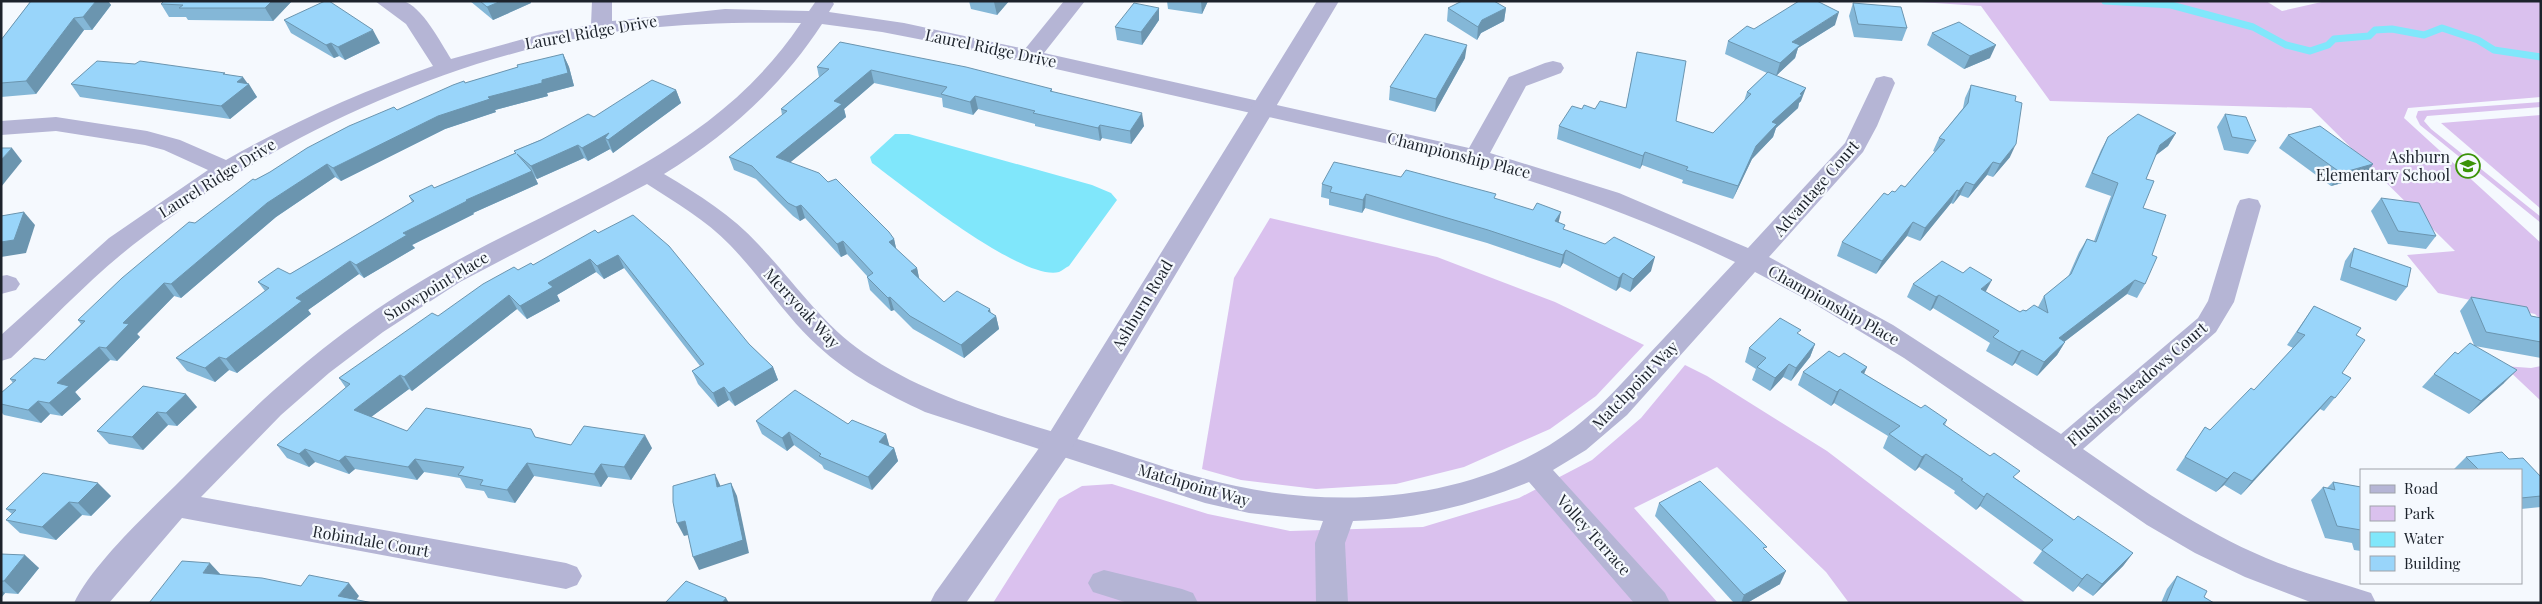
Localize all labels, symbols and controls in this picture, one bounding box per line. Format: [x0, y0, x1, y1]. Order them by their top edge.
street label: Laurel Ridge Drive [523, 10, 659, 53]
street label: Laurel Ridge Drive [923, 23, 1059, 72]
street label: Championship Place [1385, 127, 1533, 182]
street label: Laurel Ridge Drive [154, 133, 279, 222]
street label: Advantage Court [1768, 135, 1863, 241]
place label: Ashburn Elementary School [2316, 146, 2450, 185]
school or university icon: Ashburn Elementary School [2455, 153, 2481, 179]
street label: Snowpoint Place [380, 246, 492, 325]
street label: Ashburn Road [1106, 256, 1177, 355]
street label: Championship Place [1765, 260, 1904, 349]
street label: Merryoak Way [760, 263, 845, 352]
street label: Flushing Meadows Court [2062, 317, 2211, 450]
street label: Matchpoint Way [1587, 336, 1682, 433]
street label: Matchpoint Way [1136, 459, 1253, 511]
legend [2360, 469, 2522, 584]
text: Road [2404, 478, 2438, 498]
street label: Volley Terrace [1552, 489, 1636, 579]
text: Park [2404, 503, 2436, 523]
street label: Robindale Court [311, 520, 431, 561]
text: Water [2403, 528, 2444, 548]
text: Building [2404, 553, 2461, 573]

